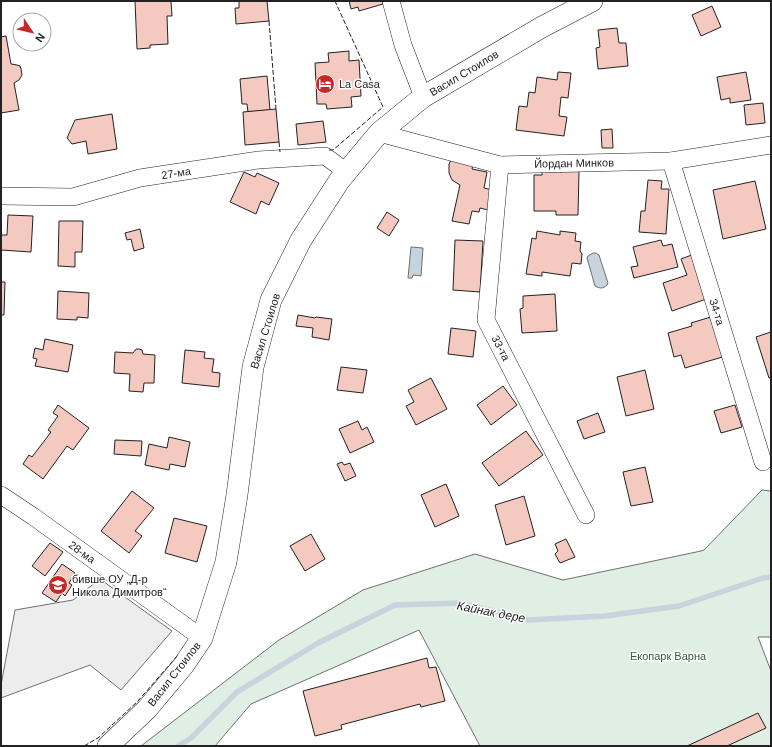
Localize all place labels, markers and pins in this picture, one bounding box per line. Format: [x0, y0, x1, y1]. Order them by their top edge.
hotel icon: La Casa [314, 73, 336, 95]
place label: La Casa [339, 78, 381, 90]
place label: бивше ОУ „Д-р Никола Димитров“ [72, 573, 167, 598]
school or university icon: бивше ОУ „Д-р Никола Димитров“ [47, 574, 69, 596]

